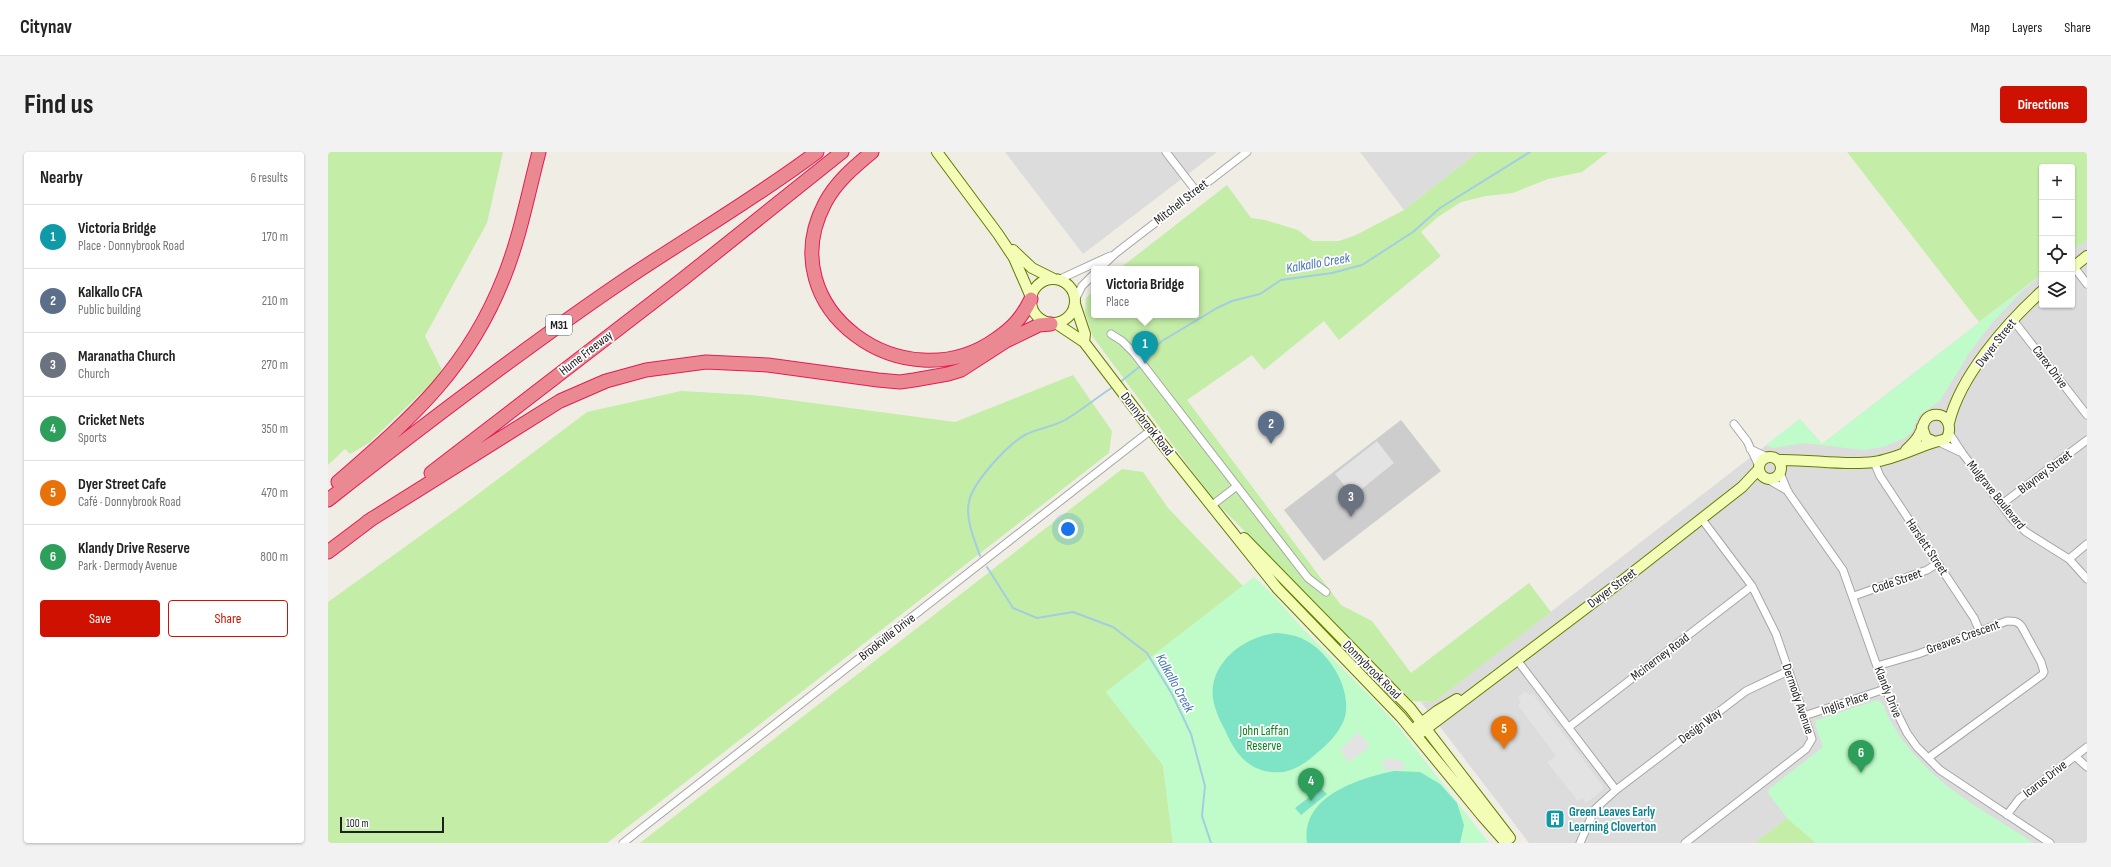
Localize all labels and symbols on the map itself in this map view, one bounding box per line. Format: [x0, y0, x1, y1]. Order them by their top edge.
street label: Mitchell Street [1151, 176, 1211, 228]
water label: Kalkallo Creek [1285, 249, 1352, 277]
road number: M31 [546, 315, 572, 335]
street label: Dwyer Street [1972, 316, 2020, 370]
street label: Hume Freeway [556, 327, 616, 379]
pin: 1 [1132, 331, 1158, 364]
street label: Carex Drive [2029, 342, 2071, 392]
street label: Donnybrook Road [1117, 389, 1177, 459]
pin: 2 [1258, 411, 1284, 444]
street label: Blayney Street [2015, 447, 2075, 497]
street label: Mulgrave Boulevard [1963, 457, 2029, 533]
pin: 3 [1338, 484, 1364, 517]
street label: Harslett Street [1902, 516, 1952, 578]
your location [1058, 519, 1078, 539]
street label: Dwyer Street [1584, 564, 1640, 612]
street label: Code Street [1870, 565, 1924, 597]
street label: Brookville Drive [856, 610, 918, 664]
street label: Greaves Crescent [1924, 616, 2002, 658]
street label: Mcinerney Road [1628, 630, 1692, 684]
street label: Donnybrook Road [1339, 637, 1405, 703]
water label: Kalkallo Creek [1152, 651, 1198, 716]
street label: Dermody Avenue [1778, 662, 1818, 736]
street label: Klandy Drive [1870, 664, 1906, 720]
street label: Inglis Place [1819, 688, 1871, 718]
street label: Design Way [1675, 705, 1725, 747]
pin: 5 [1491, 716, 1517, 749]
park label: John Laffan Reserve [1239, 723, 1288, 754]
pin: 6 [1848, 740, 1874, 773]
street label: Icarus Drive [2020, 757, 2070, 801]
pin: 4 [1298, 768, 1324, 801]
place label: Green Leaves Early Learning Cloverton [1569, 804, 1657, 835]
building icon: Green Leaves Early Learning Cloverton [1544, 808, 1566, 830]
scale bar [340, 815, 444, 834]

